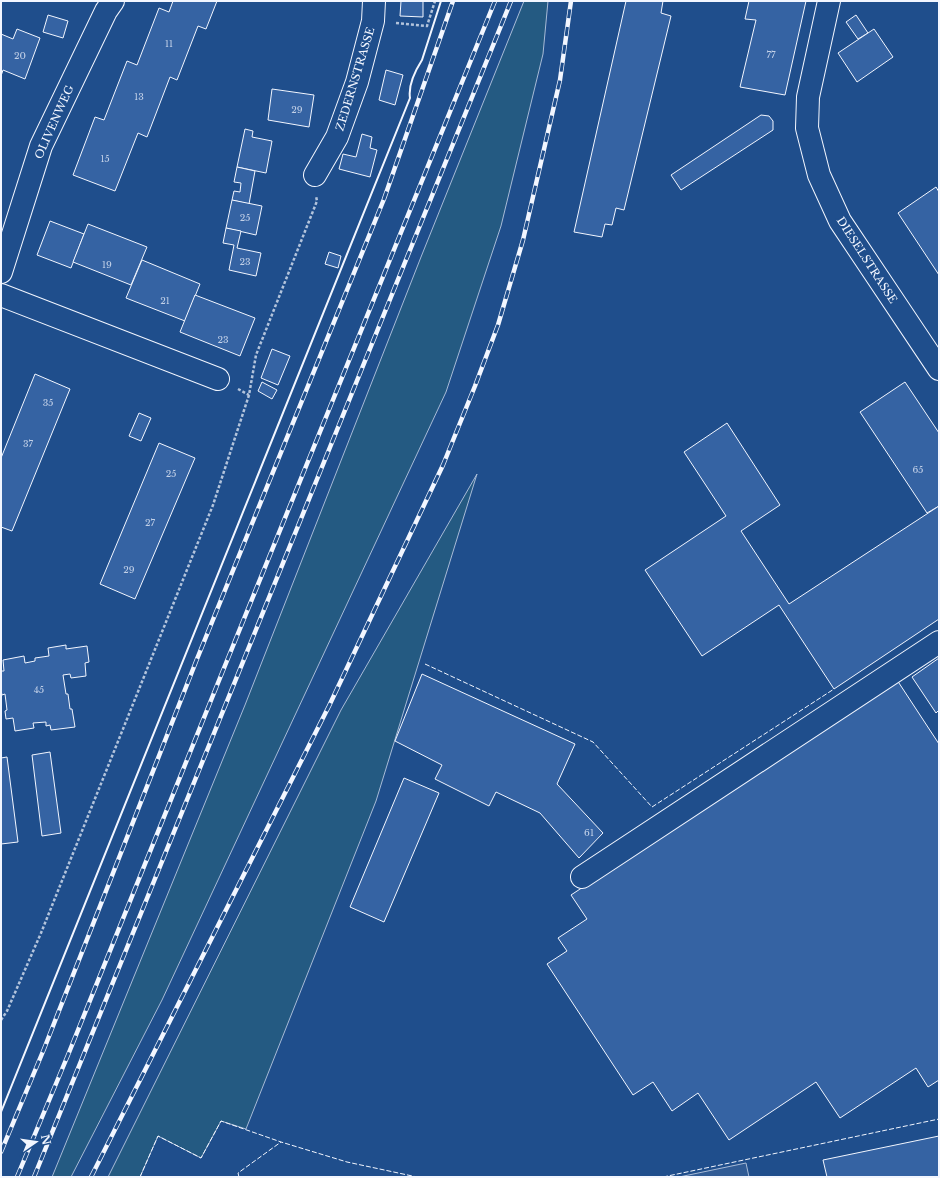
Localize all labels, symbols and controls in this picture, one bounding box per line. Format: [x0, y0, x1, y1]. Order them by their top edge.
street label: ZEDERNSTRASSE [333, 25, 377, 133]
house number: 11 [165, 38, 173, 49]
house number: 77 [766, 49, 776, 60]
house number: 20 [14, 50, 26, 61]
street label: OLIVENWEG [31, 82, 77, 161]
house number: 13 [134, 91, 144, 102]
house number: 29 [291, 104, 303, 115]
house number: 15 [100, 153, 110, 164]
house number: 25 [240, 212, 250, 223]
street label: DIESELSTRASSE [834, 214, 900, 306]
house number: 23 [239, 256, 251, 267]
house number: 19 [102, 259, 112, 270]
house number: 21 [160, 295, 170, 306]
house number: 23 [217, 334, 229, 345]
house number: 35 [43, 397, 53, 408]
house number: 37 [23, 438, 34, 449]
house number: 65 [913, 464, 923, 475]
house number: 25 [166, 468, 176, 479]
house number: 27 [145, 517, 156, 528]
house number: 29 [123, 564, 135, 575]
house number: 45 [34, 684, 44, 695]
house number: 61 [584, 827, 594, 838]
north arrow [16, 1122, 56, 1162]
text: N [38, 1133, 54, 1147]

